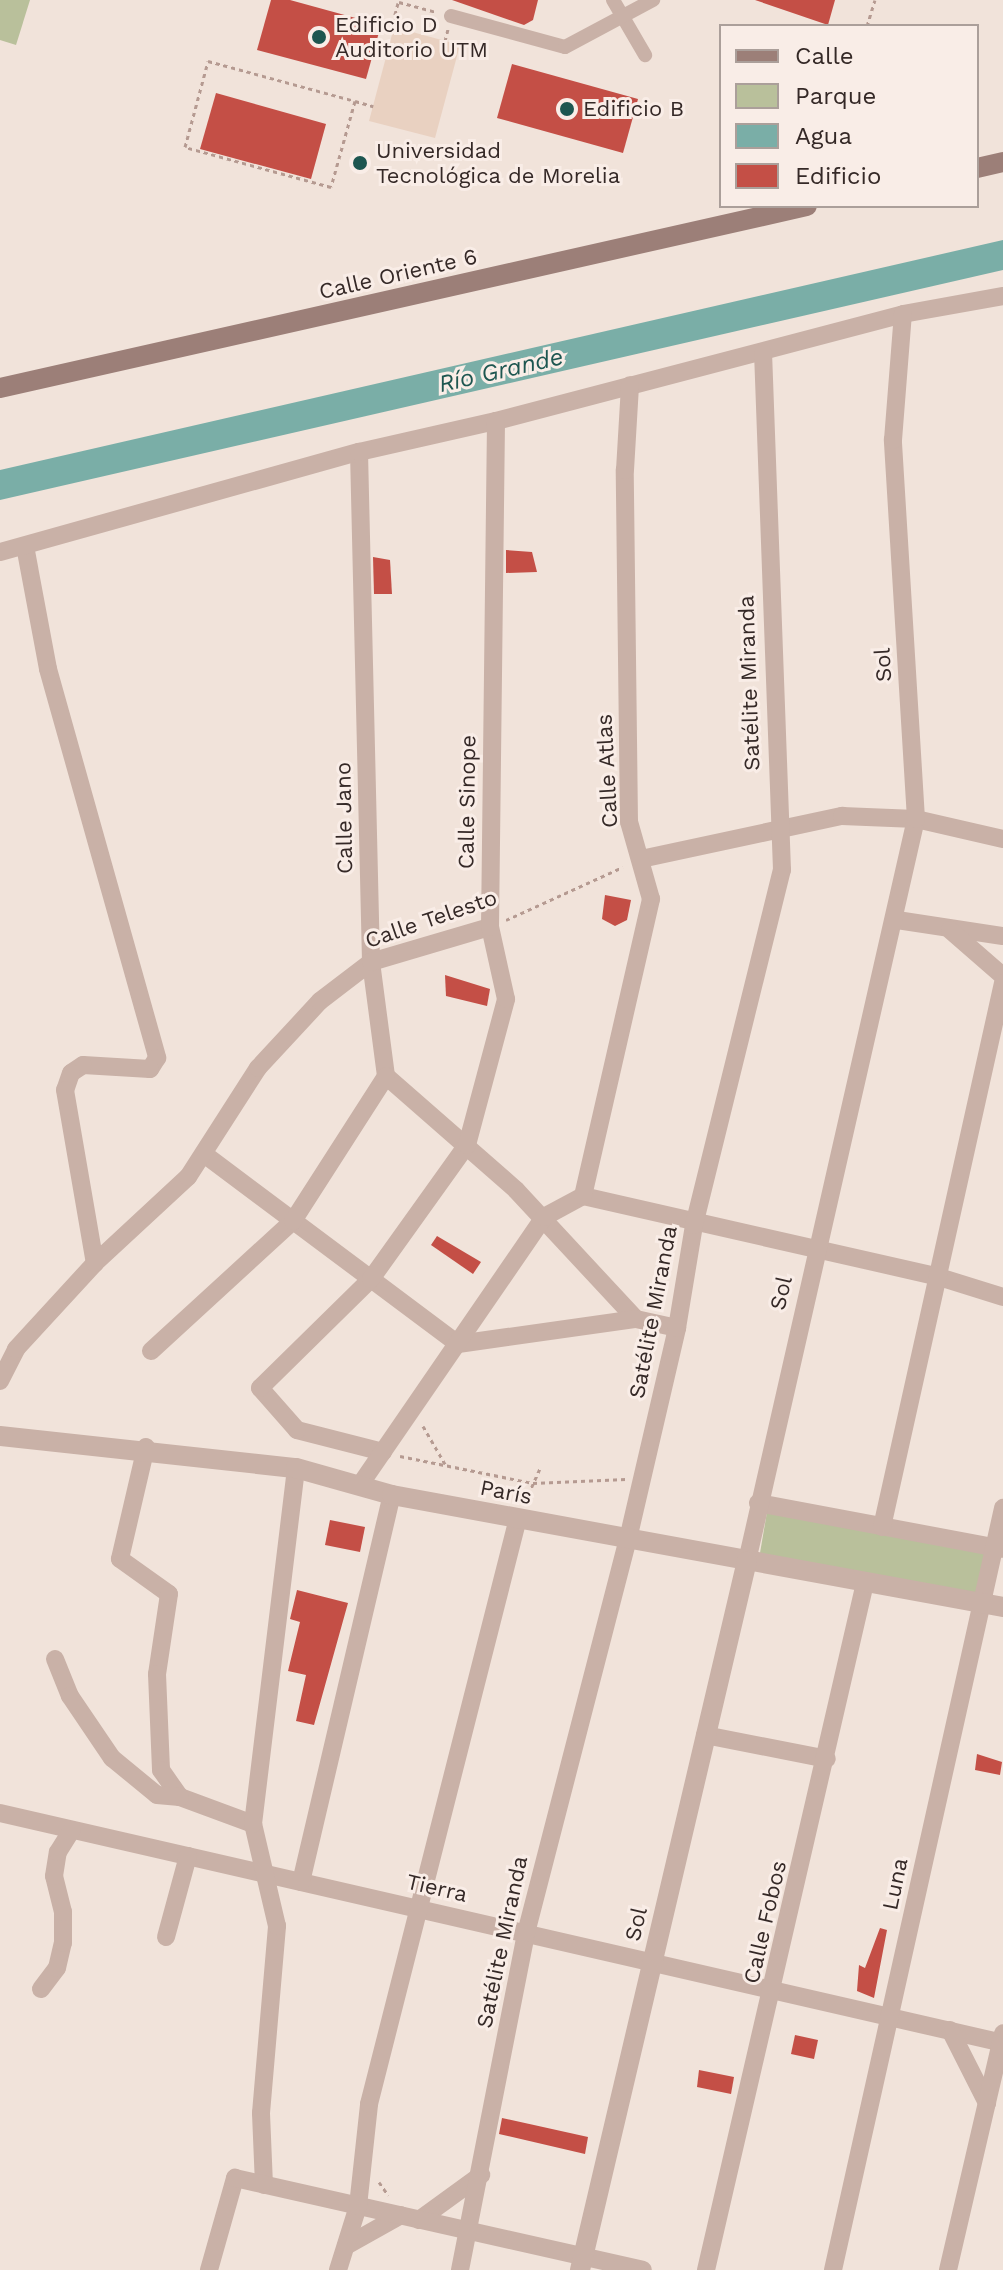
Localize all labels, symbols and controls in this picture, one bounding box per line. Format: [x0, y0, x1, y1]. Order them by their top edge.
place label: Edificio D Auditorio UTM [335, 11, 488, 62]
legend [719, 24, 979, 208]
marker: Edificio D Auditorio UTM [310, 28, 328, 46]
text: Calle [795, 42, 854, 70]
text: Parque [795, 82, 876, 110]
place label: Edificio B [583, 96, 684, 122]
marker: Edificio B [558, 100, 576, 118]
text: Agua [795, 122, 852, 150]
place label: Universidad Tecnológica de Morelia [376, 137, 621, 188]
marker: Universidad Tecnológica de Morelia [351, 154, 369, 172]
text: Edificio [795, 162, 881, 190]
street label: Calle Oriente 6 [316, 243, 480, 305]
water label: Río Grande [436, 343, 566, 399]
street label: Satélite Miranda [733, 595, 765, 771]
street label: Sol [869, 647, 897, 683]
street label: Calle Atlas [591, 713, 623, 829]
street label: Calle Sinope [453, 735, 481, 869]
street label: Calle Jano [330, 762, 358, 874]
street label: Calle Telesto [361, 884, 501, 954]
street label: Satélite Miranda [623, 1223, 683, 1401]
street label: Sol [764, 1273, 798, 1313]
street label: París [478, 1474, 534, 1510]
street label: Satélite Miranda [471, 1853, 533, 2031]
street label: Luna [877, 1856, 913, 1912]
street label: Calle Fobos [738, 1858, 792, 1986]
street label: Tierra [404, 1868, 470, 1908]
street label: Sol [619, 1904, 653, 1944]

